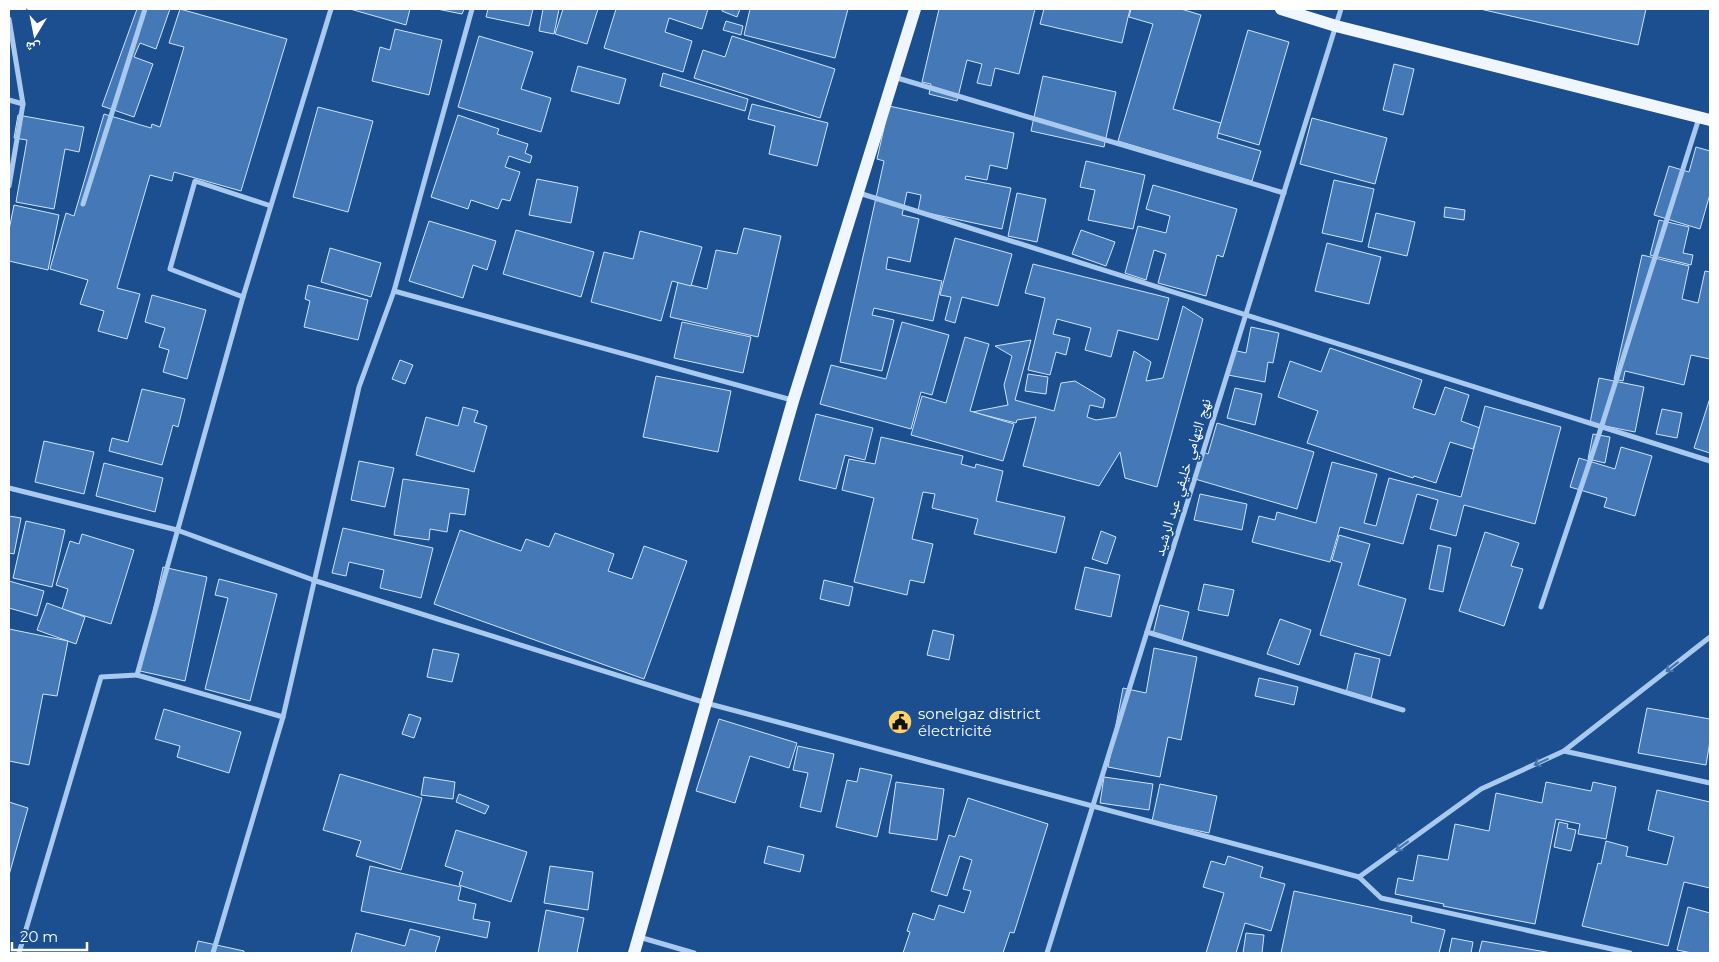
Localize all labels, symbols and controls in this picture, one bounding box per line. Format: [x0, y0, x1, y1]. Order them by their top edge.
north arrow [10, 10, 60, 60]
text: ش [24, 38, 42, 58]
street label: نهج التهامي خليفي عبد الرشيد [1149, 396, 1218, 559]
one-way arrow [1666, 662, 1679, 673]
place label: sonelgaz district électricité [918, 704, 1041, 740]
public building icon: sonelgaz district électricité [887, 709, 913, 735]
one-way arrow [1534, 758, 1549, 767]
one-way arrow [1395, 841, 1409, 851]
scale bar [12, 920, 88, 952]
text: 20 m [20, 927, 58, 946]

